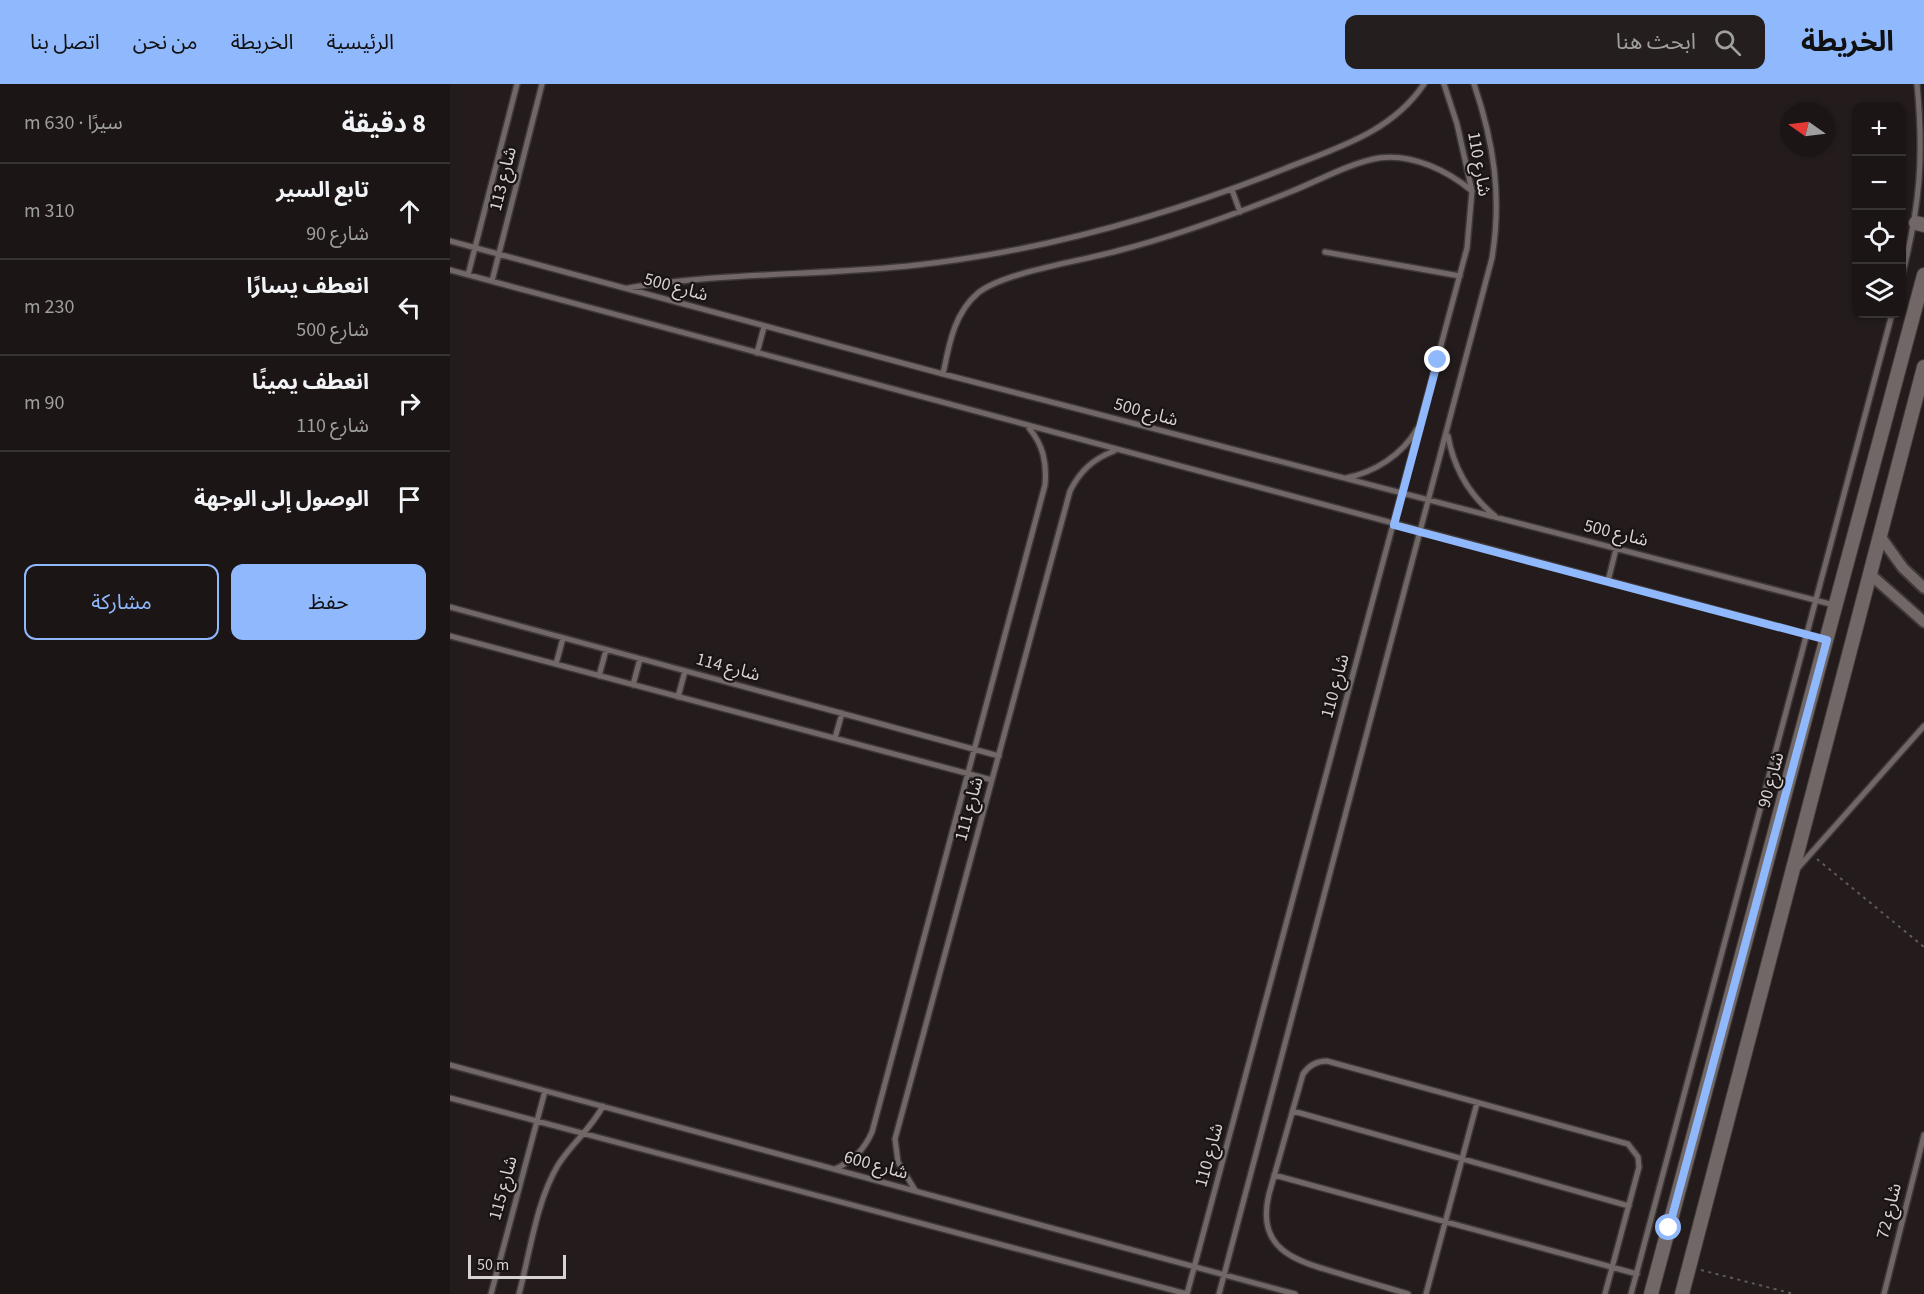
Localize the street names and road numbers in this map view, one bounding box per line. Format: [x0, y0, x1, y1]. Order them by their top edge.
street label: شارع 110 [1460, 130, 1497, 199]
street label: شارع 113 [483, 144, 524, 214]
street label: شارع 500 [641, 266, 711, 309]
street label: شارع 500 [1111, 391, 1181, 434]
street label: شارع 500 [1581, 513, 1651, 554]
street label: شارع 114 [693, 646, 763, 689]
street label: شارع 110 [1314, 651, 1357, 721]
street label: شارع 90 [1752, 749, 1791, 811]
street label: شارع 111 [948, 774, 991, 844]
street label: شارع 110 [1188, 1120, 1231, 1190]
street label: شارع 600 [841, 1144, 911, 1187]
street label: شارع 115 [482, 1153, 525, 1223]
street label: شارع 72 [1870, 1181, 1909, 1242]

